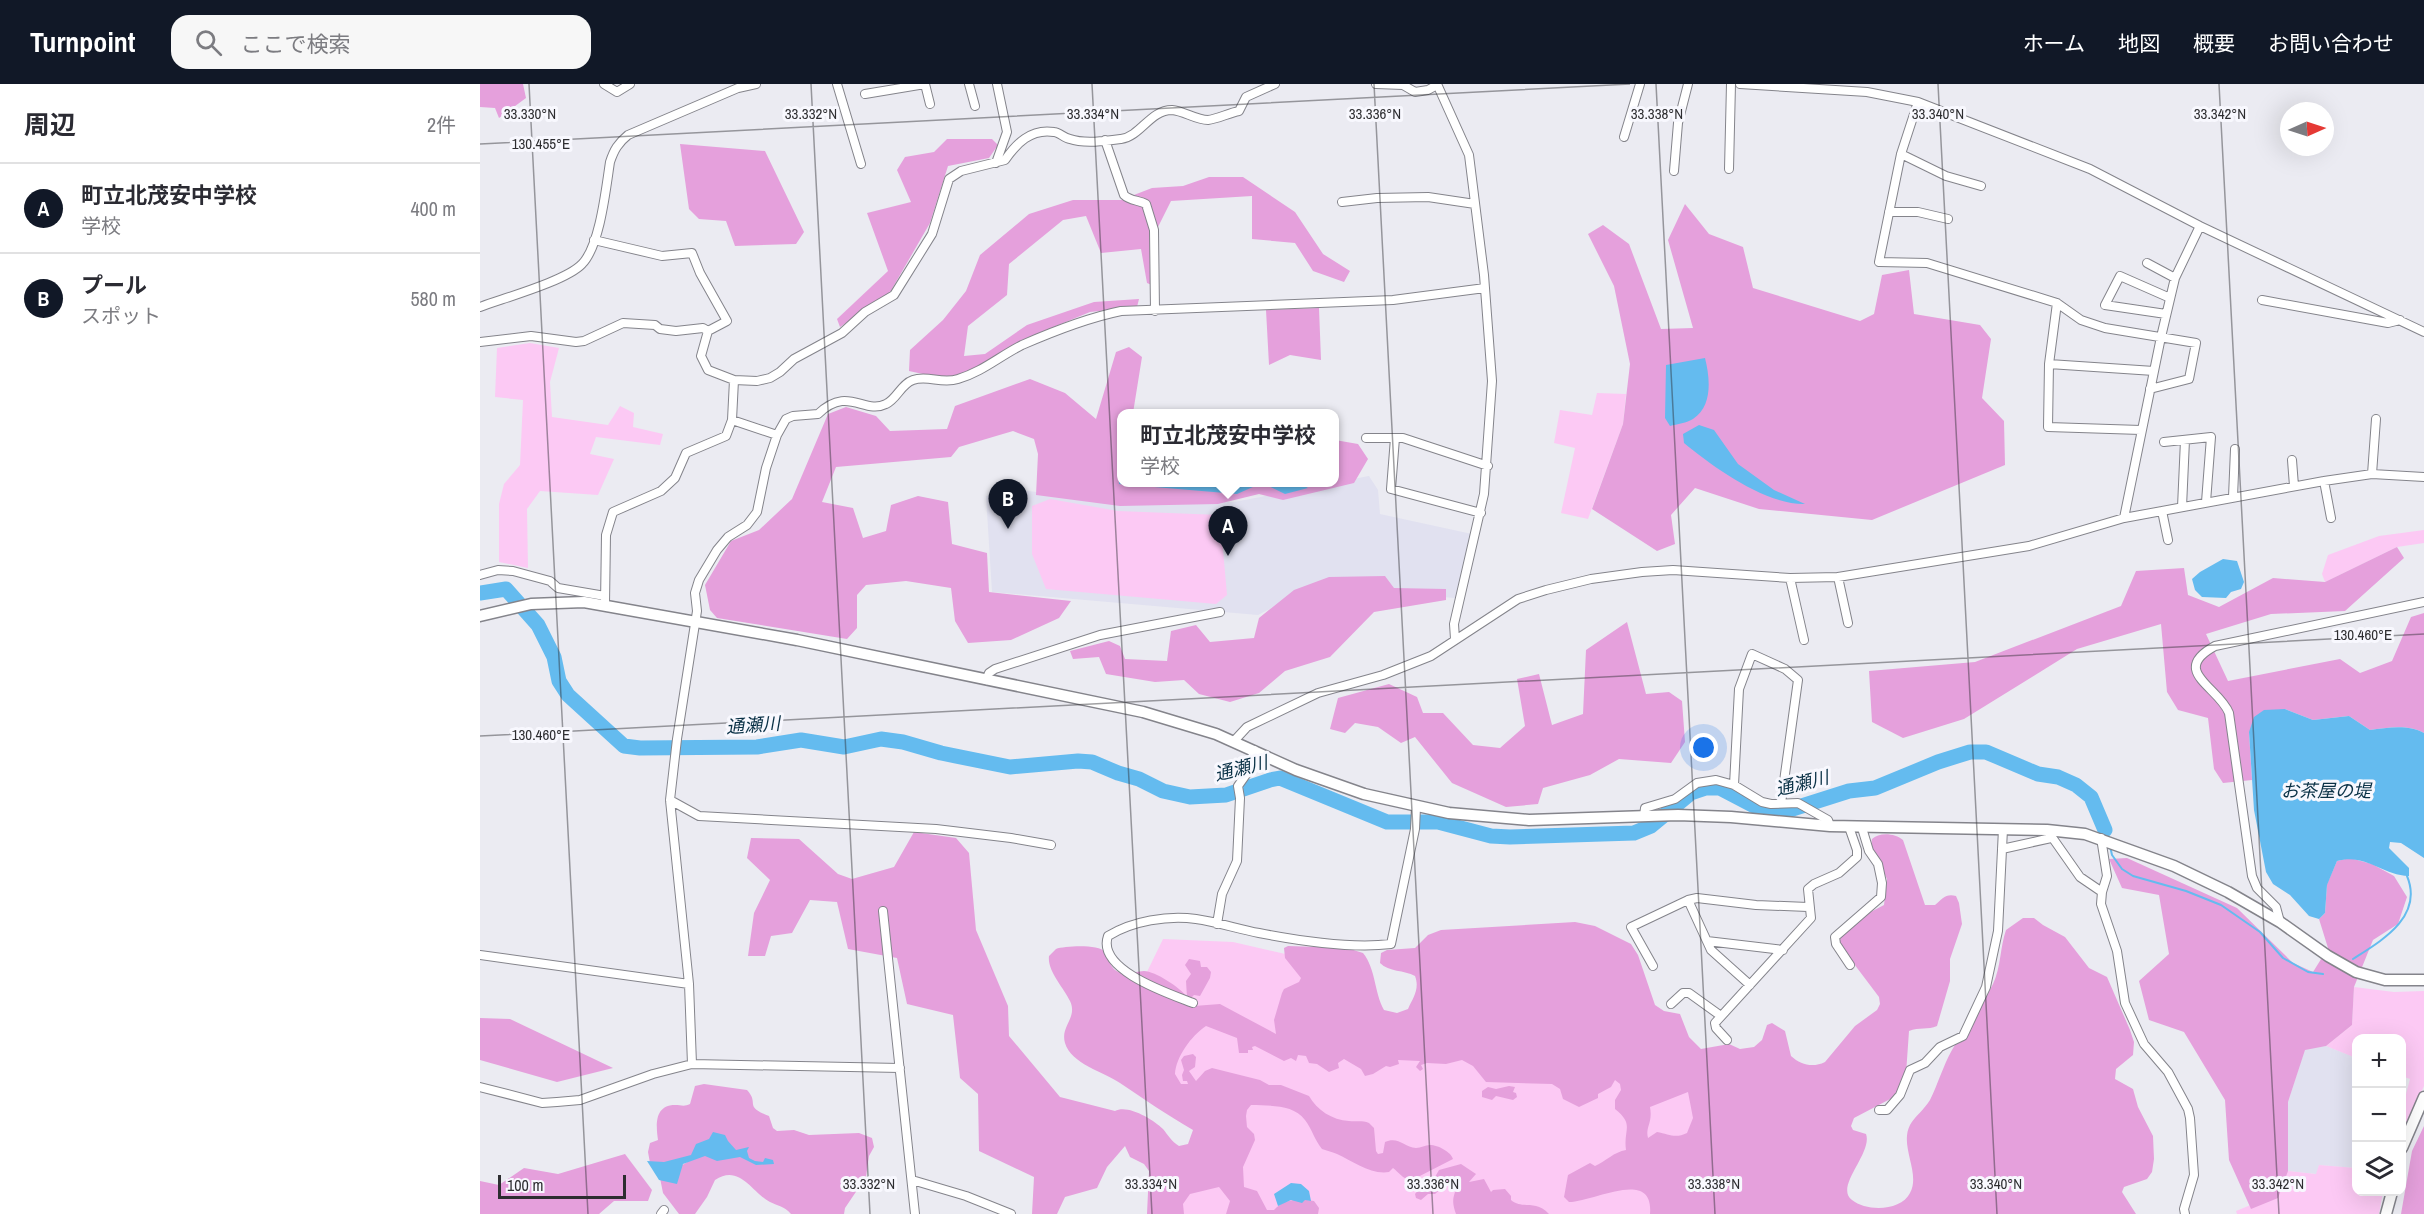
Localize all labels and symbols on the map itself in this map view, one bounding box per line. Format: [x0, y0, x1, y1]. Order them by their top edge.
north arrow [2280, 102, 2334, 156]
text: 33.330°N [504, 103, 556, 124]
text: 33.332°N [785, 103, 837, 124]
text: 33.334°N [1067, 103, 1119, 124]
text: 33.336°N [1349, 103, 1401, 124]
text: 33.338°N [1631, 103, 1683, 124]
text: 33.340°N [1912, 103, 1964, 124]
text: 33.342°N [2194, 103, 2246, 124]
text: 130.455°E [512, 133, 570, 154]
pin: B [988, 480, 1028, 529]
pin: A [1208, 506, 1248, 556]
text: 130.460°E [2334, 624, 2392, 645]
water label: 通瀬川 [725, 711, 783, 739]
text: 130.460°E [512, 724, 570, 745]
your location [1689, 733, 1718, 762]
water label: 通瀬川 [1212, 749, 1272, 787]
water label: 通瀬川 [1773, 764, 1833, 802]
water label: お茶屋の堤 [2281, 778, 2373, 803]
scale bar [498, 1172, 626, 1200]
text: 33.332°N [843, 1173, 895, 1194]
text: 33.334°N [1125, 1173, 1177, 1194]
text: 33.336°N [1407, 1173, 1459, 1194]
text: 33.338°N [1688, 1173, 1740, 1194]
text: 33.340°N [1970, 1173, 2022, 1194]
text: 33.342°N [2252, 1173, 2304, 1194]

